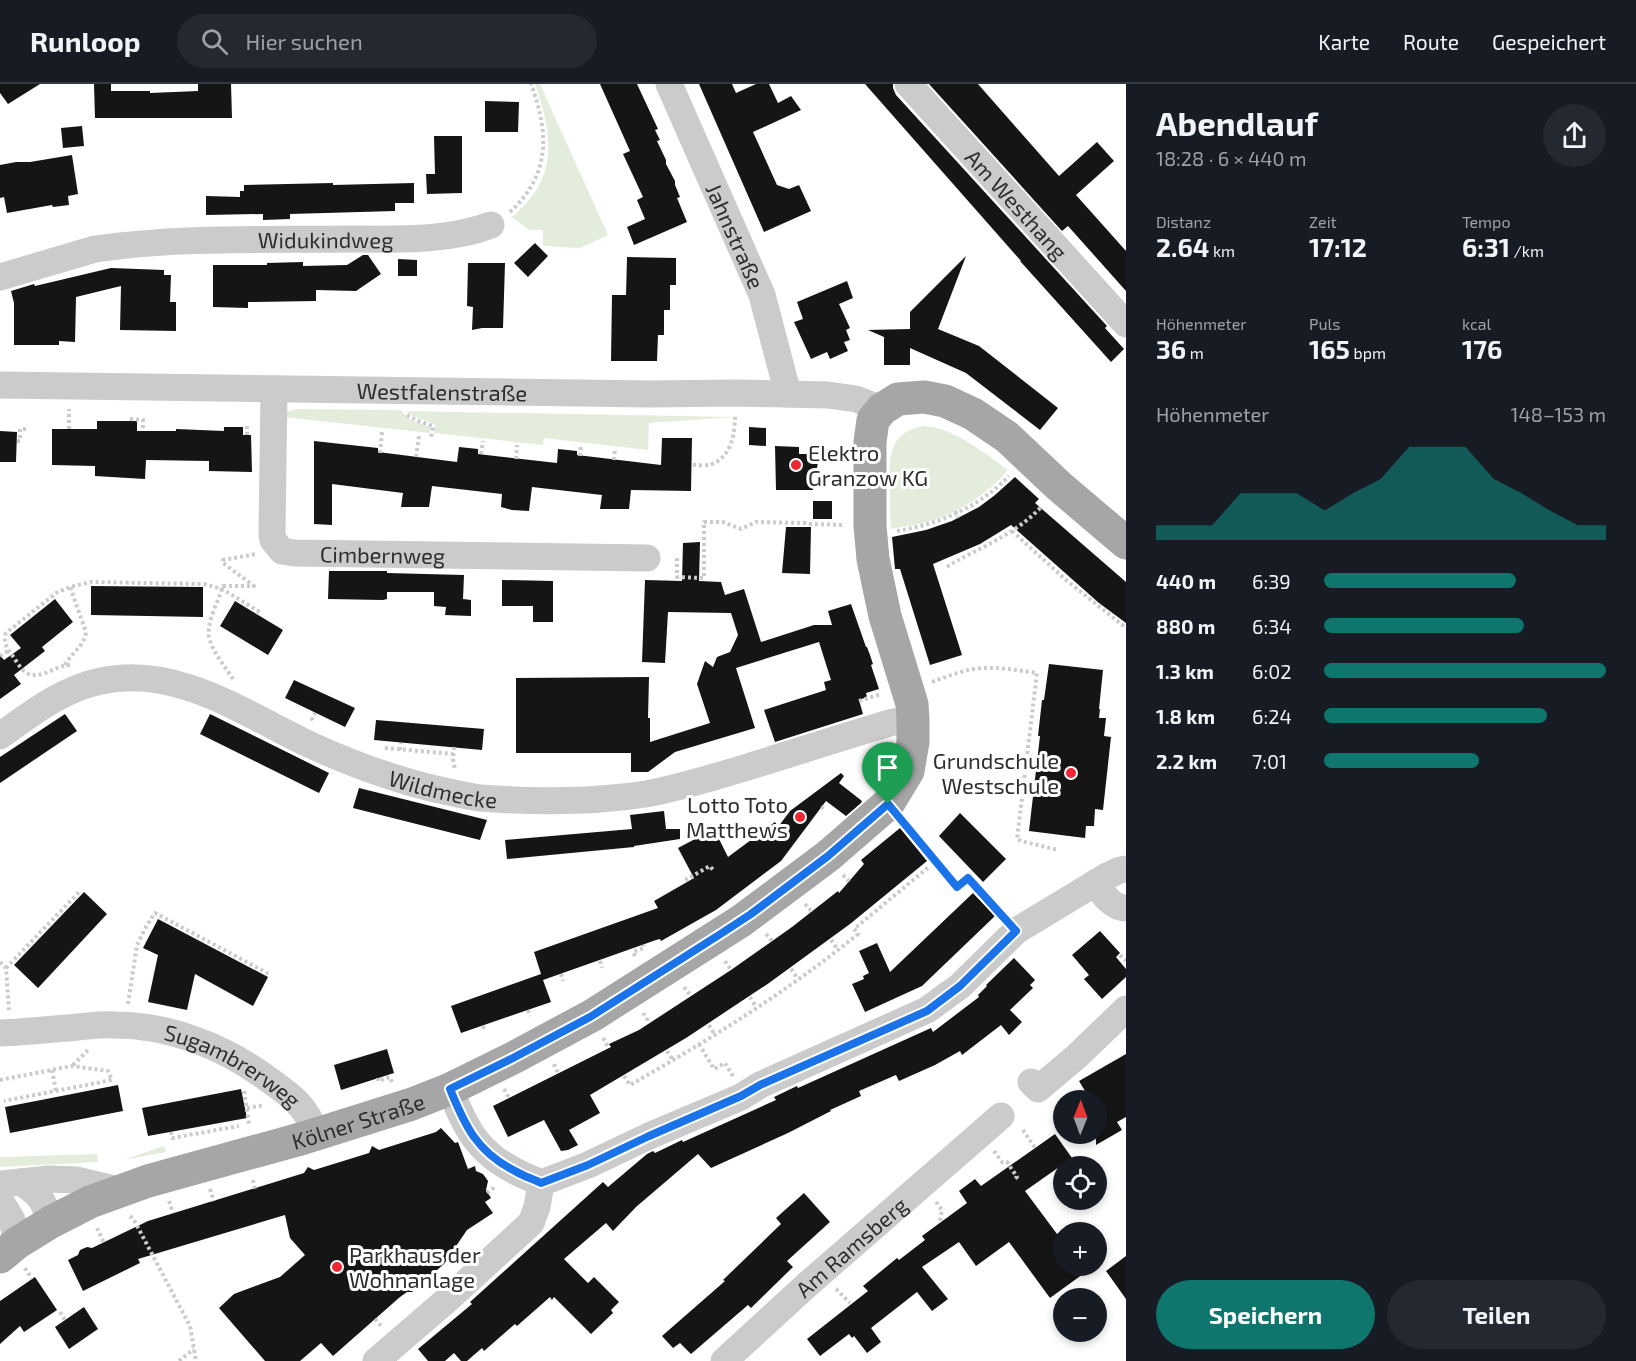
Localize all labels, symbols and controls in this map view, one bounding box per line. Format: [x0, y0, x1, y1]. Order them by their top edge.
search box [177, 14, 597, 68]
text: Runloop [30, 24, 141, 58]
icon: search [198, 25, 231, 58]
text: Hier suchen [246, 28, 363, 54]
text: Karte [1318, 29, 1370, 54]
text: Route [1403, 29, 1459, 54]
text: Gespeichert [1492, 29, 1606, 54]
text: Abendlauf [1156, 103, 1318, 143]
button: share [1543, 104, 1606, 167]
street label: Am Westhang [960, 144, 1073, 264]
text: 18:28 · 6 × 440 m [1156, 146, 1307, 170]
street label: Jahnstraße [701, 179, 770, 293]
text: Distanz [1156, 212, 1211, 231]
text: Zeit [1309, 212, 1337, 231]
text: Tempo [1462, 212, 1510, 231]
street label: Widukindweg [258, 226, 393, 252]
text: 2.64 [1156, 231, 1209, 262]
text: 17:12 [1309, 231, 1367, 262]
text: 6:31 [1462, 231, 1510, 262]
text: km [1209, 241, 1235, 260]
text: /km [1510, 241, 1544, 260]
text: Höhenmeter [1156, 314, 1247, 333]
text: Puls [1309, 314, 1340, 333]
text: kcal [1462, 314, 1491, 333]
text: 36 [1156, 333, 1186, 364]
text: 165 [1309, 333, 1350, 364]
text: 176 [1462, 333, 1502, 364]
text: m [1186, 343, 1204, 362]
text: bpm [1350, 343, 1386, 362]
street label: Westfalenstraße [356, 377, 527, 405]
text: Höhenmeter [1156, 402, 1269, 426]
text: 148–153 m [1511, 402, 1606, 426]
place label: Elektro Granzow KG [808, 439, 928, 490]
marker: Elektro Granzow KG [789, 458, 803, 472]
street label: Cimbernweg [320, 540, 445, 568]
text: 440 m [1156, 569, 1216, 593]
text: 6:39 [1252, 569, 1291, 593]
text: 880 m [1156, 614, 1215, 638]
text: 6:34 [1252, 614, 1292, 638]
text: 1.3 km [1156, 659, 1214, 683]
text: 6:02 [1252, 659, 1291, 683]
text: 1.8 km [1156, 704, 1215, 728]
text: 6:24 [1252, 704, 1292, 728]
pin [862, 742, 913, 804]
place label: Grundschule Westschule [933, 747, 1059, 798]
text: 2.2 km [1156, 749, 1217, 773]
text: 7:01 [1252, 749, 1287, 773]
icon: arrive [871, 751, 904, 784]
street label: Wildmecke [386, 764, 498, 812]
marker: Grundschule Westschule [1064, 766, 1078, 780]
place label: Lotto Toto Matthews [686, 791, 788, 842]
marker: Lotto Toto Matthews [793, 810, 807, 824]
street label: Sugambrerweg [162, 1018, 307, 1112]
street label: Kölner Straße [289, 1087, 428, 1154]
north arrow [1053, 1090, 1107, 1144]
map controls [1053, 1090, 1107, 1342]
button: locate [1053, 1156, 1107, 1210]
street label: Am Ramsberg [790, 1191, 912, 1302]
button: + [1053, 1222, 1107, 1276]
place label: Parkhaus der Wohnanlage [349, 1241, 481, 1292]
marker: Parkhaus der Wohnanlage [330, 1260, 344, 1274]
button: Speichern [1156, 1280, 1375, 1349]
button: Teilen [1387, 1280, 1606, 1349]
button: − [1053, 1288, 1107, 1342]

